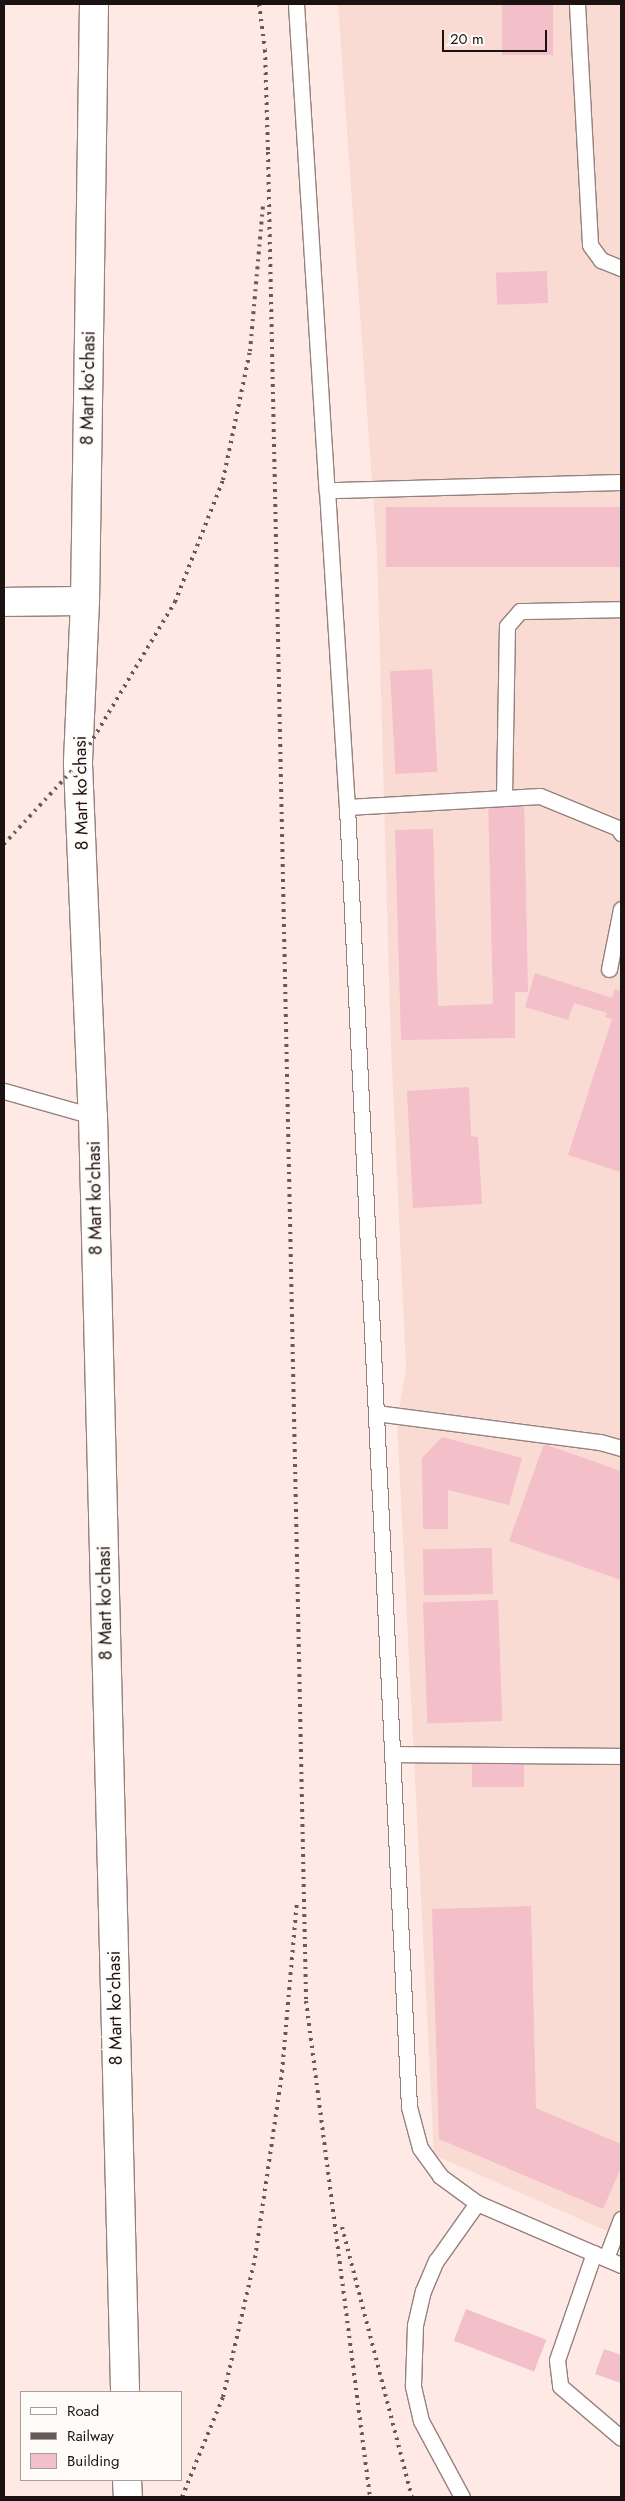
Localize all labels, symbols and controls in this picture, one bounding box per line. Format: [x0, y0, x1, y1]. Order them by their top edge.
scale bar [445, 20, 550, 52]
text: 20 m [450, 28, 484, 50]
street label: 8 Mart koʻchasi [76, 331, 100, 445]
street label: 8 Mart koʻchasi [69, 736, 93, 850]
street label: 8 Mart koʻchasi [83, 1141, 107, 1255]
street label: 8 Mart koʻchasi [93, 1546, 117, 1660]
street label: 8 Mart koʻchasi [103, 1951, 127, 2065]
legend [20, 2391, 182, 2481]
text: Road [67, 2400, 99, 2422]
text: Railway [67, 2425, 114, 2447]
text: Building [67, 2450, 119, 2472]

